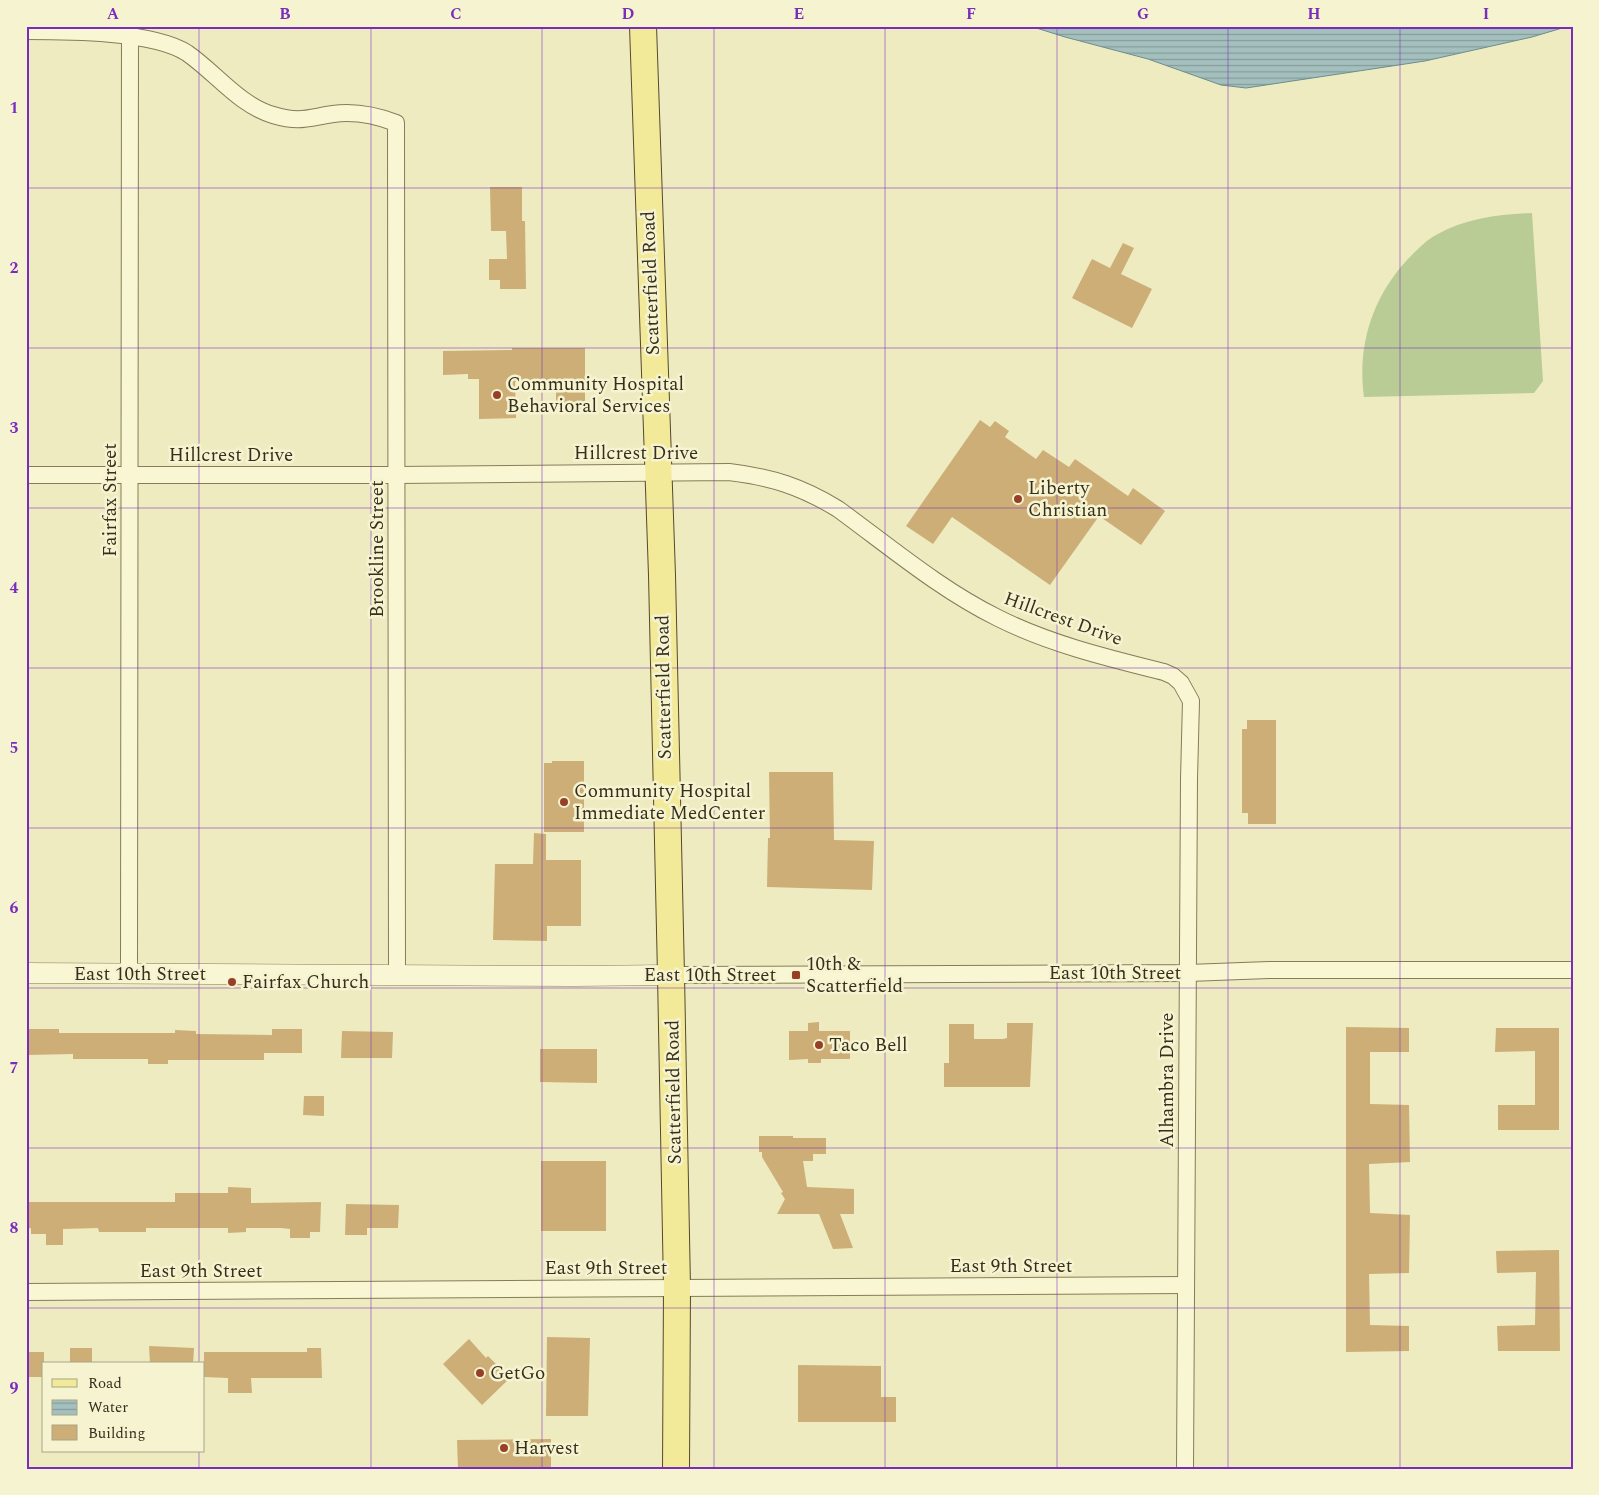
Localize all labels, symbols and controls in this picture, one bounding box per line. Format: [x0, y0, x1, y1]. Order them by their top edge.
text: A [107, 2, 120, 26]
text: B [279, 2, 291, 26]
text: C [450, 2, 462, 26]
text: D [622, 2, 635, 26]
text: E [794, 2, 804, 26]
text: F [966, 2, 976, 26]
text: G [1137, 2, 1149, 26]
text: H [1307, 2, 1321, 26]
text: I [1483, 2, 1489, 26]
text: 1 [10, 96, 18, 120]
street label: Scatterfield Road [634, 210, 668, 356]
text: 2 [10, 256, 19, 280]
place label: Community Hospital Behavioral Services [507, 370, 684, 421]
marker: Community Hospital Behavioral Services [491, 389, 503, 401]
text: 3 [10, 416, 19, 440]
street label: Hillcrest Drive [574, 439, 698, 468]
street label: Hillcrest Drive [169, 441, 293, 470]
street label: Fairfax Street [96, 443, 125, 557]
place label: Liberty Christian [1028, 474, 1107, 525]
street label: Brookline Street [363, 480, 392, 618]
marker: Liberty Christian [1012, 493, 1024, 505]
text: 4 [10, 576, 19, 600]
street label: Hillcrest Drive [1000, 584, 1126, 654]
street label: Scatterfield Road [648, 614, 680, 760]
text: 5 [10, 736, 18, 760]
place label: Community Hospital Immediate MedCenter [574, 777, 766, 828]
marker: Community Hospital Immediate MedCenter [558, 796, 570, 808]
text: 6 [10, 896, 19, 920]
place label: 10th & Scatterfield [806, 950, 903, 1001]
street label: East 10th Street [1049, 959, 1182, 988]
street label: East 10th Street [74, 960, 207, 989]
street label: East 10th Street [644, 961, 777, 990]
place label: Fairfax Church [242, 968, 369, 997]
marker: 10th & Scatterfield [790, 969, 802, 981]
marker: Fairfax Church [226, 976, 238, 988]
street label: Alhambra Drive [1153, 1013, 1182, 1148]
street label: Scatterfield Road [658, 1019, 690, 1165]
place label: Taco Bell [829, 1031, 908, 1060]
marker: Taco Bell [813, 1039, 825, 1051]
text: 7 [10, 1056, 19, 1080]
text: 8 [10, 1216, 19, 1240]
street label: East 9th Street [949, 1252, 1073, 1281]
street label: East 9th Street [544, 1254, 668, 1283]
street label: East 9th Street [139, 1257, 263, 1286]
place label: GetGo [490, 1359, 545, 1388]
legend [42, 1362, 205, 1452]
marker: GetGo [474, 1367, 486, 1379]
text: Road [88, 1372, 122, 1395]
text: 9 [10, 1376, 19, 1400]
text: Water [88, 1396, 128, 1419]
text: Building [88, 1422, 145, 1445]
place label: Harvest [514, 1434, 580, 1463]
marker: Harvest [498, 1442, 510, 1454]

